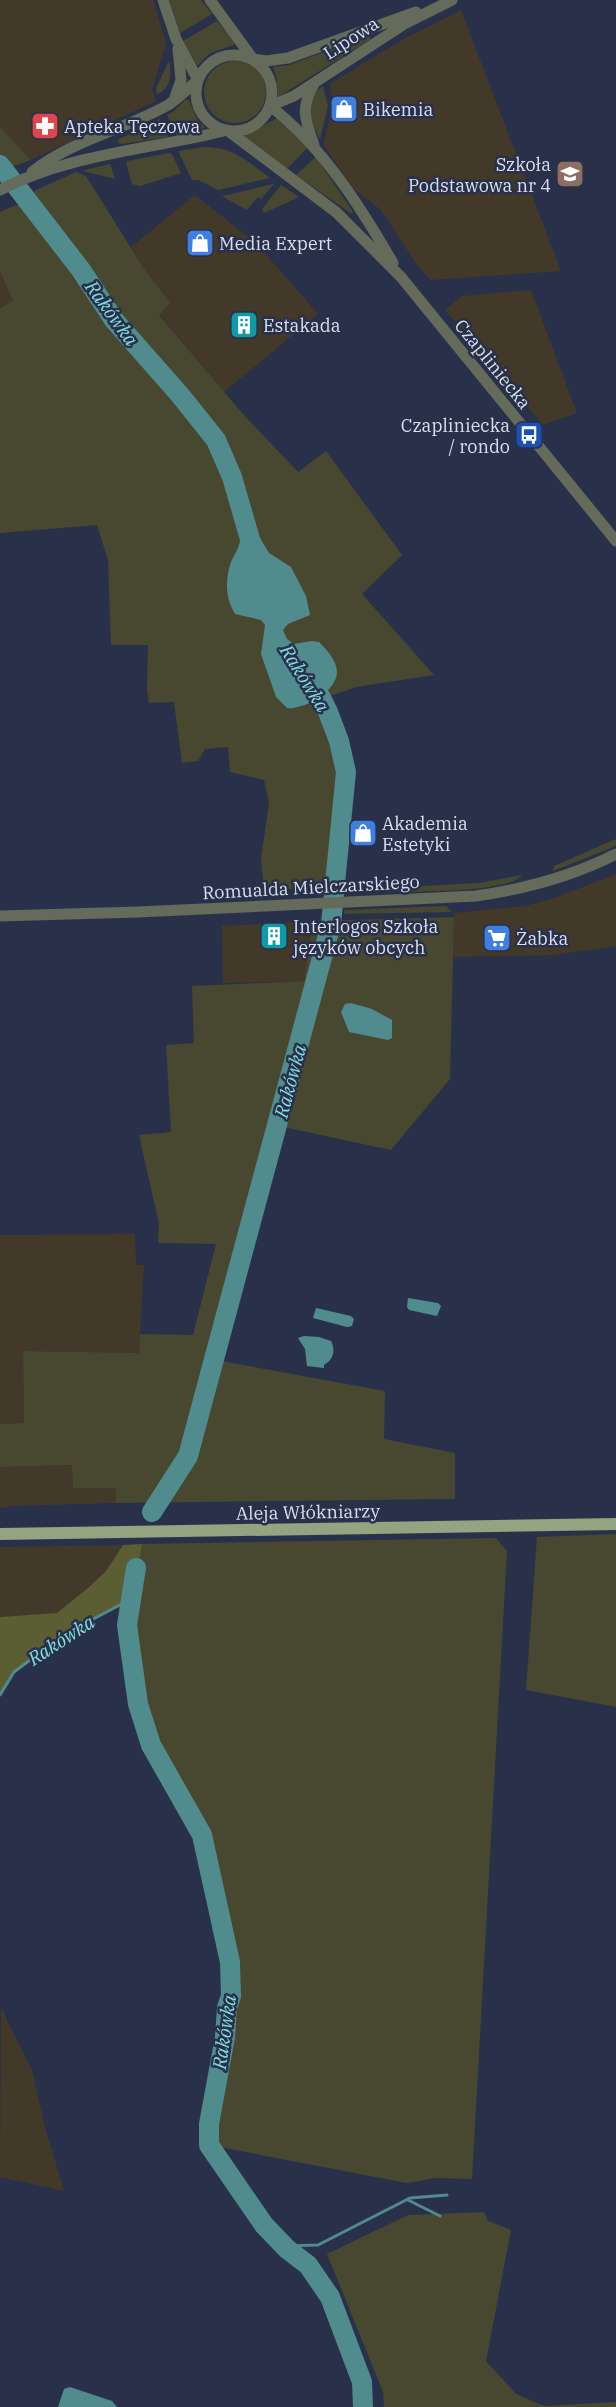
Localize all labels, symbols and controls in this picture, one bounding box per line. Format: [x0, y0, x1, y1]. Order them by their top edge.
street label: Lipowa [319, 12, 383, 64]
shop icon: Bikemia [329, 94, 359, 124]
place label: Bikemia [363, 98, 433, 121]
pharmacy icon: Apteka Tęczowa [30, 111, 60, 141]
place label: Apteka Tęczowa [64, 115, 200, 138]
place label: Szkoła Podstawowa nr 4 [408, 153, 551, 197]
school or university icon: Szkoła Podstawowa nr 4 [555, 159, 585, 189]
shop icon: Media Expert [185, 228, 215, 258]
place label: Media Expert [219, 232, 332, 255]
water label: Rakówka [80, 275, 144, 351]
building icon: Estakada [229, 310, 259, 340]
place label: Estakada [263, 314, 341, 337]
street label: Czapliniecka [450, 314, 536, 414]
place label: Czapliniecka / rondo [401, 414, 510, 458]
bus stop icon: Czapliniecka / rondo [514, 420, 544, 450]
water label: Rakówka [274, 639, 335, 717]
place label: Akademia Estetyki [382, 812, 468, 856]
shop icon: Akademia Estetyki [348, 818, 378, 848]
street label: Romualda Mielczarskiego [202, 870, 420, 904]
place label: Interlogos Szkoła języków obcych [292, 915, 439, 959]
building icon: Interlogos Szkoła języków obcych [259, 921, 289, 951]
supermarket icon: Żabka [482, 923, 512, 953]
place label: Żabka [516, 927, 568, 950]
water label: Rakówka [268, 1041, 311, 1121]
street label: Aleja Włókniarzy [236, 1499, 381, 1525]
water label: Rakówka [22, 1609, 99, 1671]
water label: Rakówka [207, 1993, 241, 2072]

